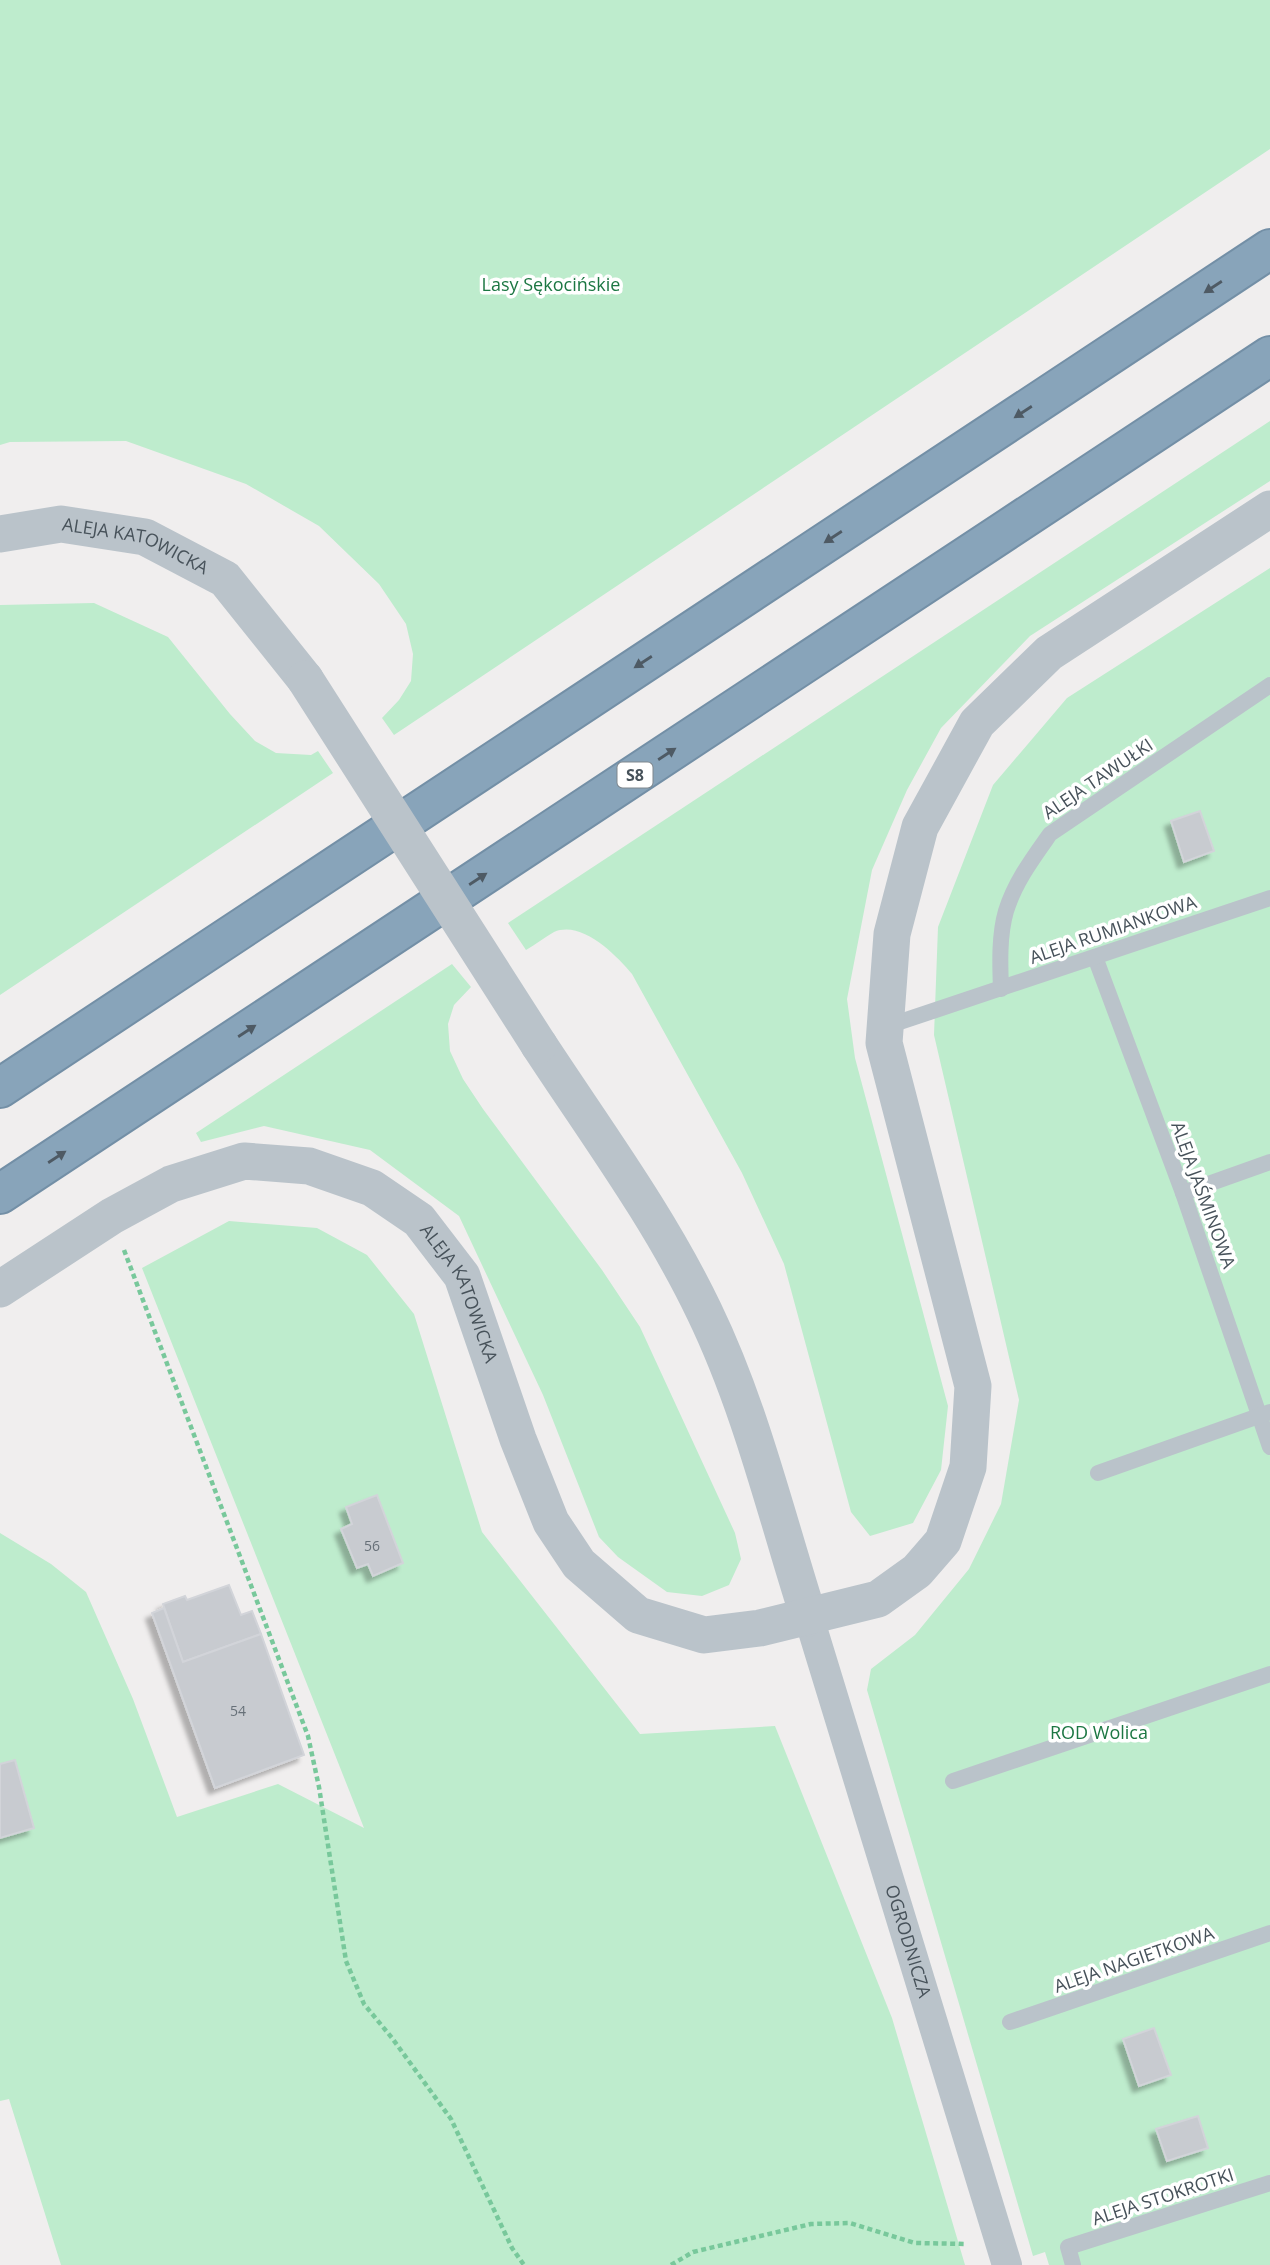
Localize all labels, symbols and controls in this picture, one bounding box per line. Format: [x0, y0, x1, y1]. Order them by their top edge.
park label: Lasy Sękocińskie [482, 272, 620, 296]
one-way arrow [1203, 280, 1223, 293]
one-way arrow [1013, 405, 1033, 418]
street label: ALEJA KATOWICKA [61, 511, 214, 580]
one-way arrow [823, 530, 843, 543]
one-way arrow [633, 655, 652, 668]
street label: ALEJA TAWUŁKI [1038, 732, 1157, 824]
one-way arrow [658, 747, 677, 760]
road number: S8 [618, 762, 652, 788]
one-way arrow [468, 873, 487, 886]
street label: ALEJA RUMIANKOWA [1026, 889, 1200, 969]
one-way arrow [237, 1025, 257, 1038]
street label: ALEJA JAŚMINOWA [1166, 1118, 1242, 1272]
one-way arrow [47, 1150, 67, 1163]
street label: ALEJA KATOWICKA [415, 1219, 504, 1366]
house number: 56 [364, 1536, 380, 1555]
house number: 54 [230, 1701, 246, 1720]
park label: ROD Wolica [1050, 1720, 1148, 1744]
street label: OGRODNICZA [880, 1881, 938, 2001]
street label: ALEJA NAGIETKOWA [1050, 1920, 1217, 1998]
street label: ALEJA STOKROTKI [1089, 2162, 1237, 2230]

